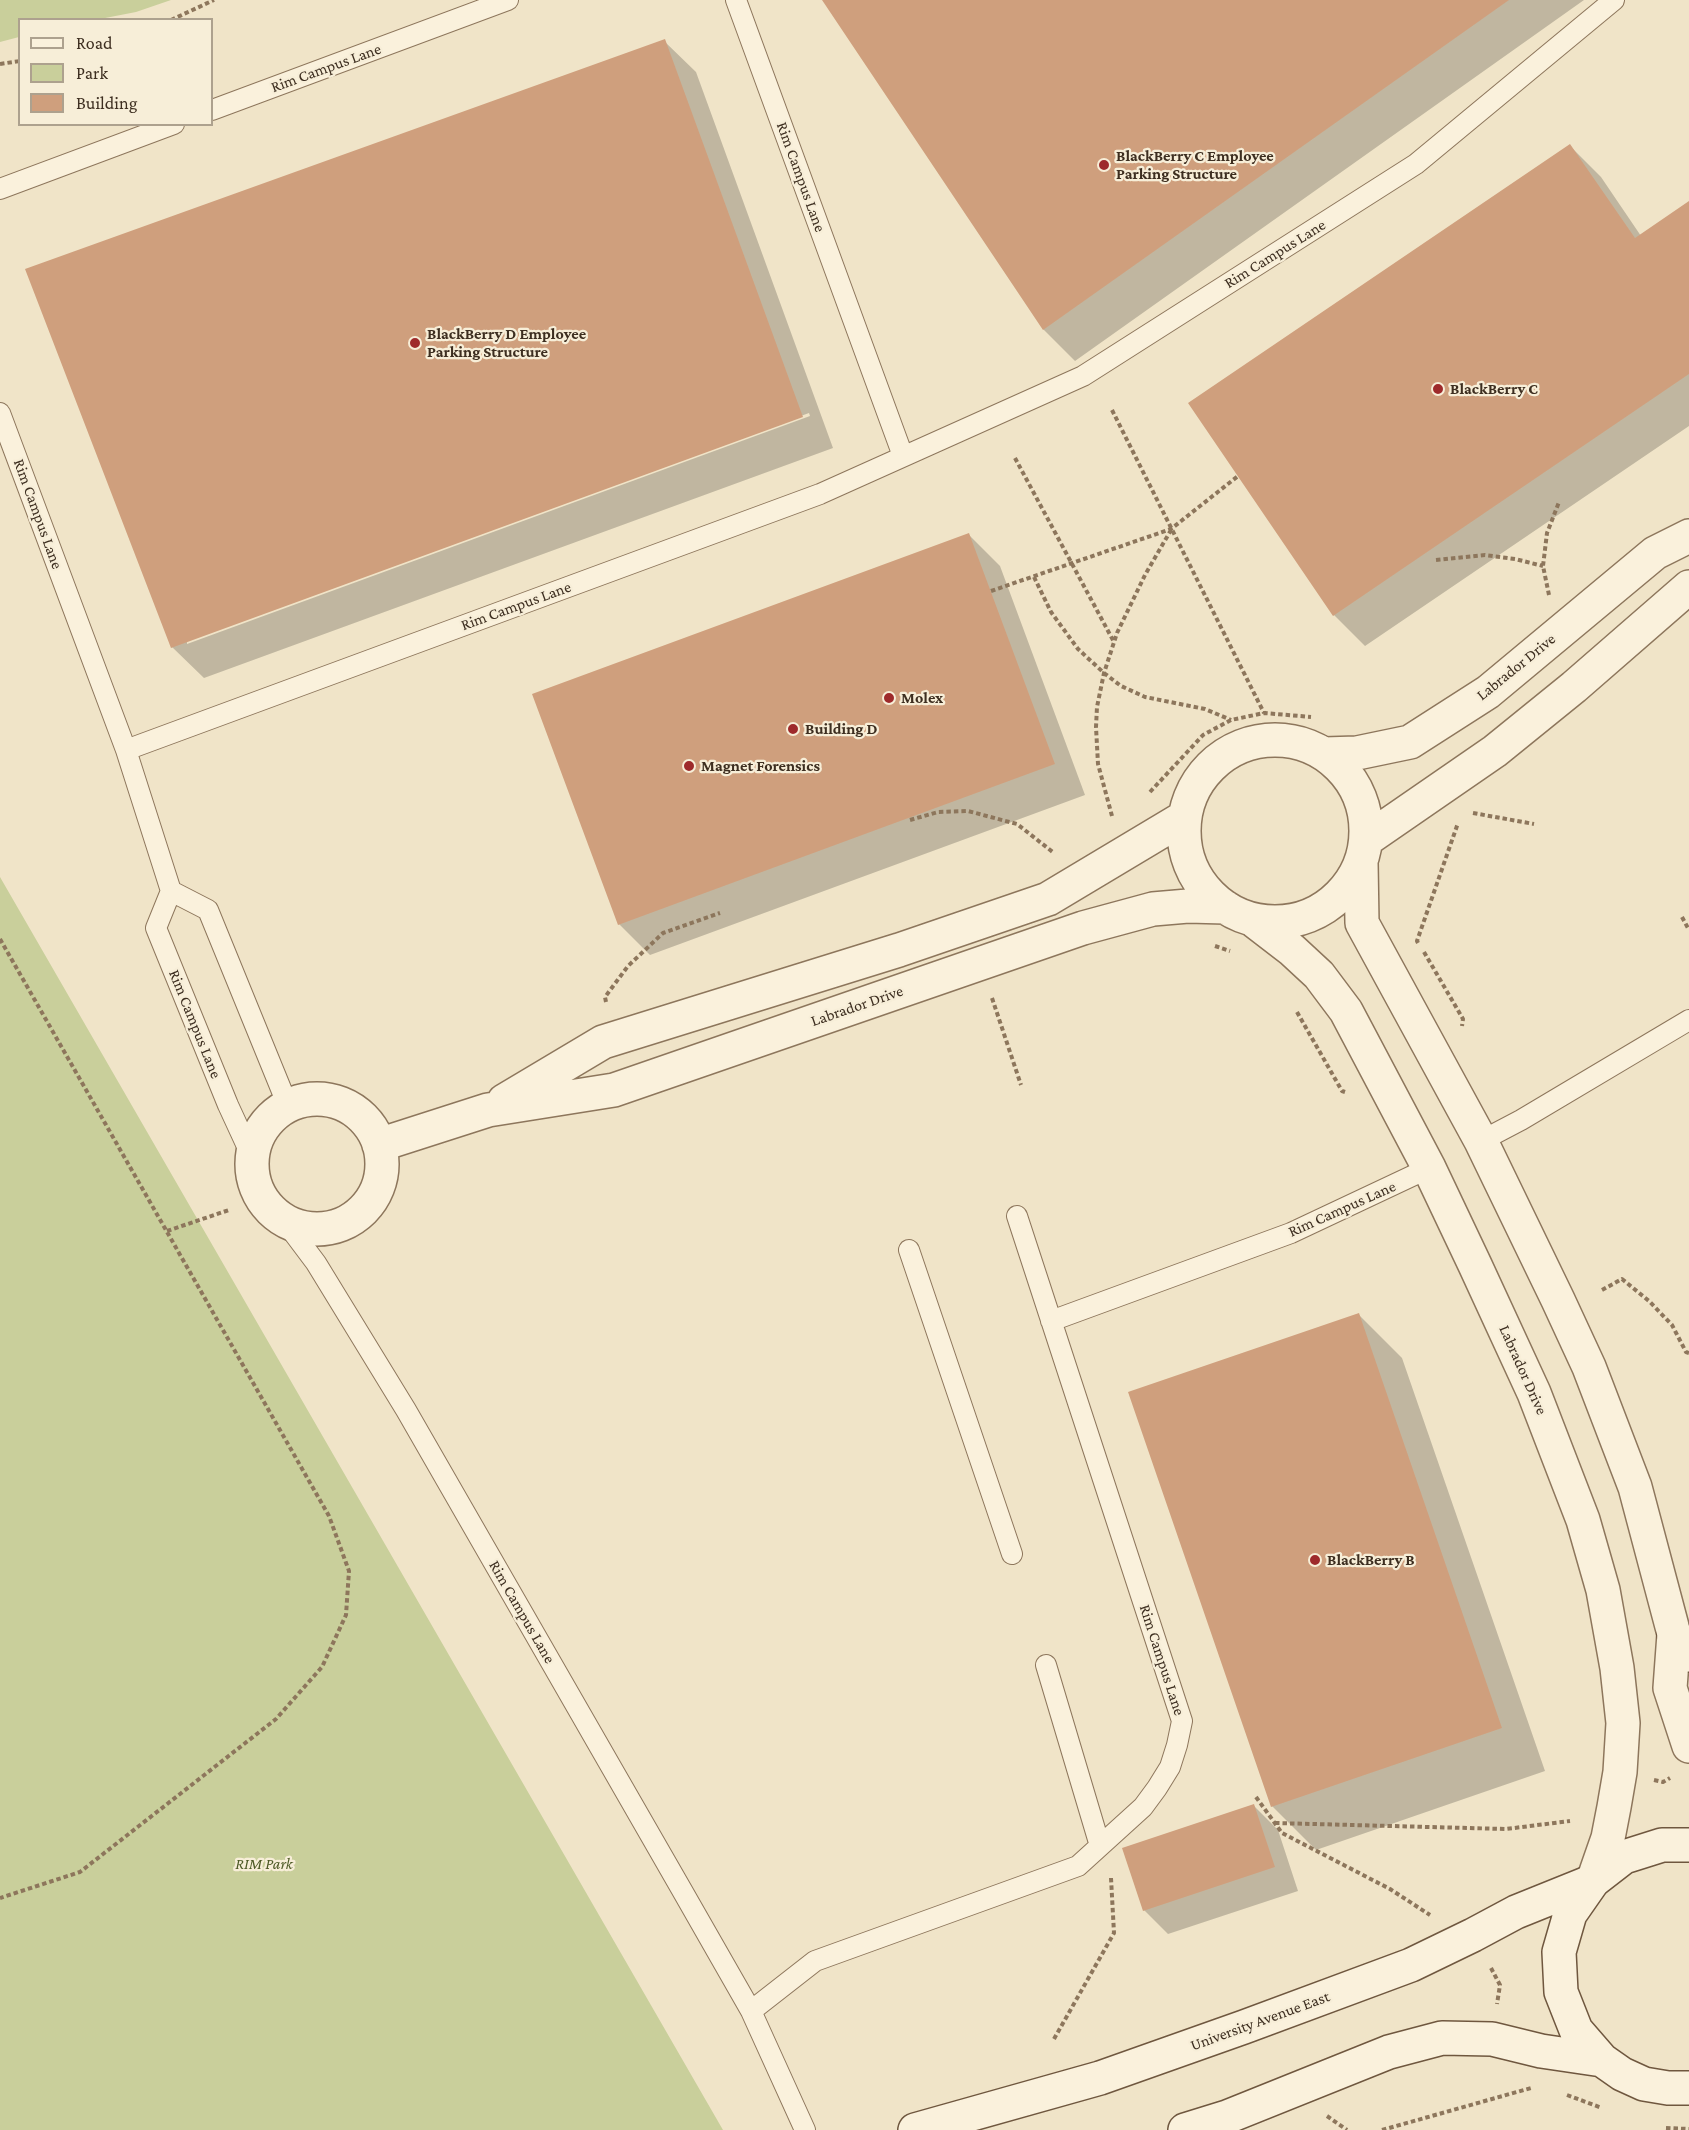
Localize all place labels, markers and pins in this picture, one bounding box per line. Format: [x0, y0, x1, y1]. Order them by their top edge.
place label: BlackBerry C Employee Parking Structure [1116, 146, 1274, 184]
marker: BlackBerry C Employee Parking Structure [1097, 158, 1111, 172]
place label: BlackBerry D Employee Parking Structure [427, 324, 586, 362]
marker: BlackBerry D Employee Parking Structure [408, 336, 422, 350]
place label: BlackBerry C [1450, 379, 1538, 399]
marker: BlackBerry C [1431, 382, 1445, 396]
place label: Molex [901, 688, 943, 708]
marker: Molex [882, 691, 896, 705]
place label: Building D [805, 719, 878, 739]
marker: Building D [786, 722, 800, 736]
place label: Magnet Forensics [701, 756, 820, 776]
marker: Magnet Forensics [682, 759, 696, 773]
place label: BlackBerry B [1327, 1550, 1415, 1570]
marker: BlackBerry B [1308, 1553, 1322, 1567]

